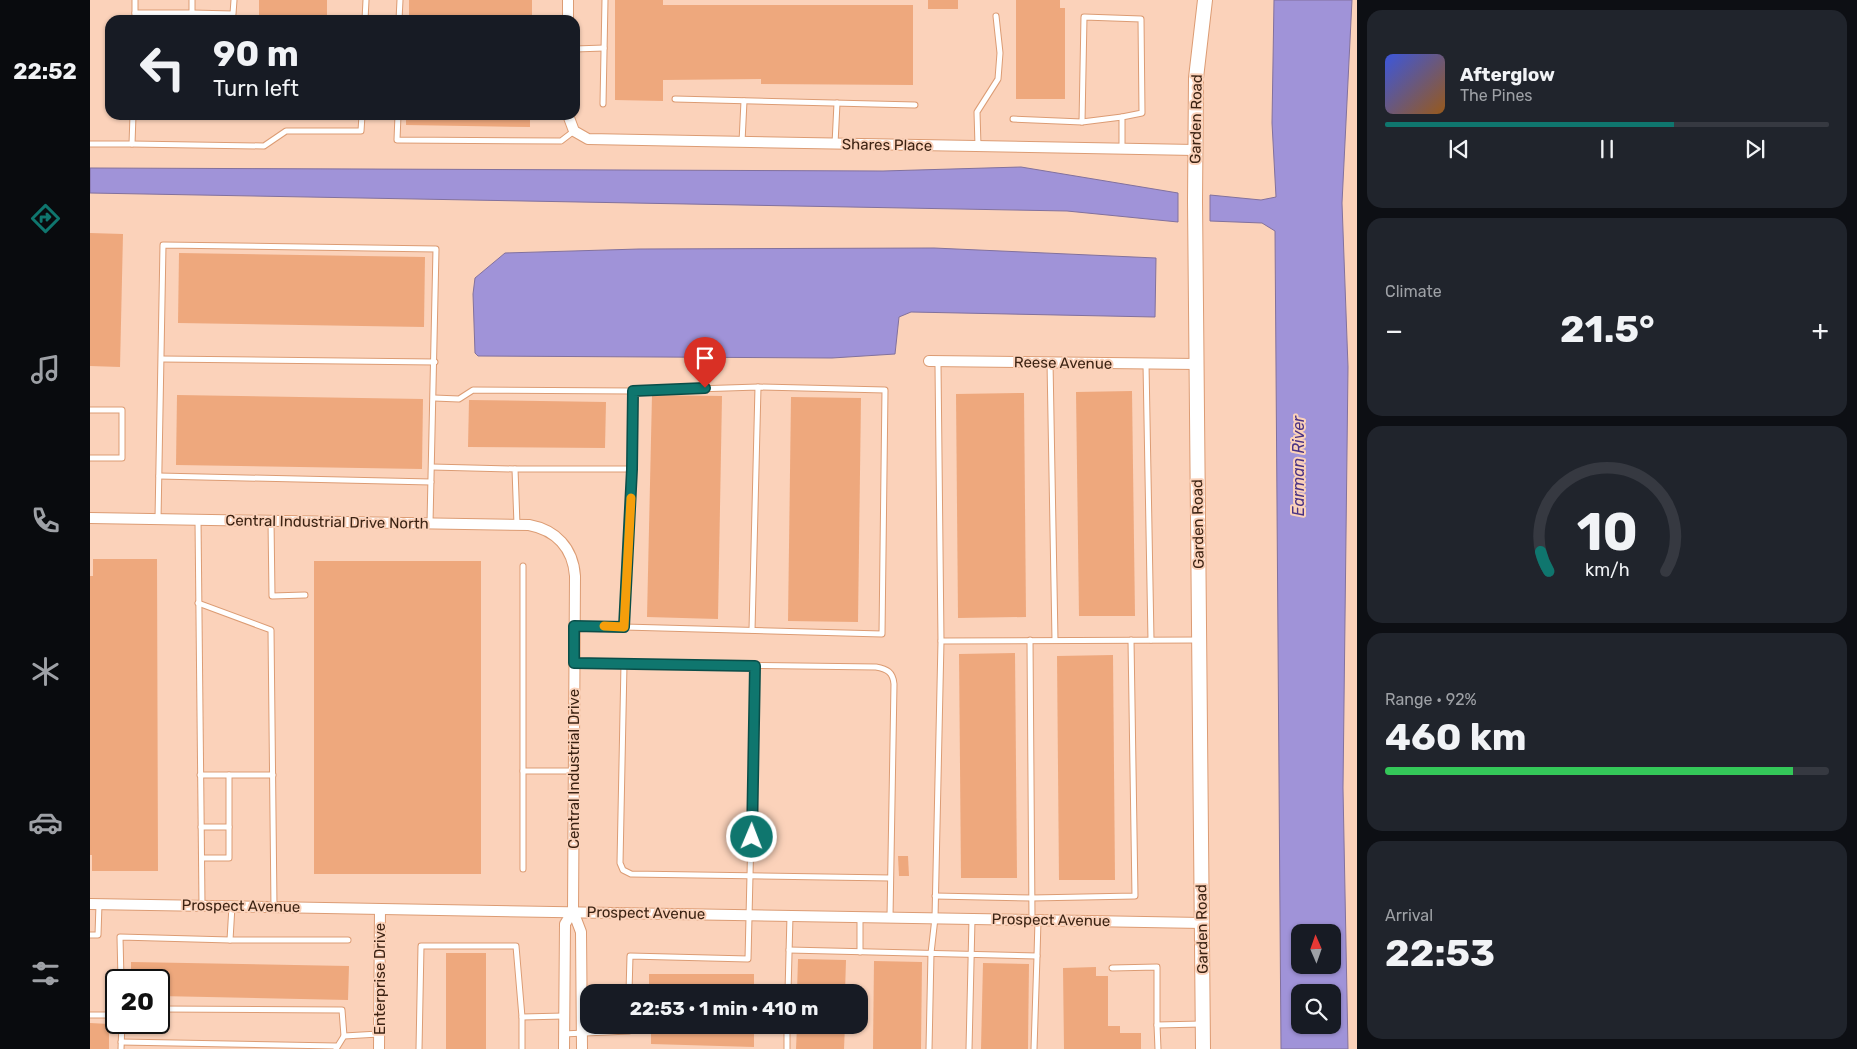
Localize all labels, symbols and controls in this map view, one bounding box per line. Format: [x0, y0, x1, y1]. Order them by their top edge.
text: 90 m [213, 33, 299, 75]
icon: left [130, 35, 195, 100]
text: 22:52 [13, 58, 77, 85]
text: Afterglow [1460, 63, 1555, 86]
street label: Garden Road [1186, 74, 1206, 164]
text: Turn left [213, 75, 299, 102]
text: The Pines [1460, 86, 1533, 105]
street label: Shares Place [842, 135, 932, 155]
icon: previous [1445, 135, 1473, 163]
icon: pause [1593, 135, 1621, 163]
icon: next [1741, 135, 1769, 163]
icon: directions [28, 201, 63, 236]
text: Climate [1385, 282, 1442, 301]
text: 21.5° [1560, 306, 1655, 352]
text: − [1385, 314, 1403, 347]
text: + [1812, 314, 1829, 347]
pin [684, 337, 726, 388]
icon: arrive [691, 344, 719, 372]
icon: music [28, 352, 63, 387]
street label: Reese Avenue [1014, 353, 1112, 373]
water label: Earman River [1289, 415, 1308, 516]
street label: Garden Road [1188, 479, 1208, 569]
text: 10 [1576, 501, 1638, 563]
icon: phone [28, 503, 63, 538]
street label: Central Industrial Drive North [225, 511, 429, 533]
text: km/h [1585, 559, 1629, 580]
icon: climate [28, 654, 63, 689]
street label: Central Industrial Drive [565, 689, 583, 849]
text: Range · 92% [1385, 690, 1477, 709]
text: 460 km [1385, 714, 1527, 760]
icon: car [28, 805, 63, 840]
position arrow [725, 810, 777, 862]
street label: Garden Road [1192, 884, 1212, 974]
street label: Prospect Avenue [181, 896, 301, 916]
street label: Prospect Avenue [586, 903, 706, 923]
text: Arrival [1385, 906, 1433, 925]
street label: Prospect Avenue [991, 910, 1111, 930]
street label: Enterprise Drive [371, 923, 389, 1035]
north arrow [1291, 924, 1341, 974]
map controls [1291, 924, 1341, 1034]
text: 22:53 [1385, 930, 1495, 976]
icon: filters [28, 956, 63, 991]
speed limit sign: 20 [105, 969, 170, 1034]
button: search [1291, 984, 1341, 1034]
text: 22:53 · 1 min · 410 m [630, 997, 818, 1020]

